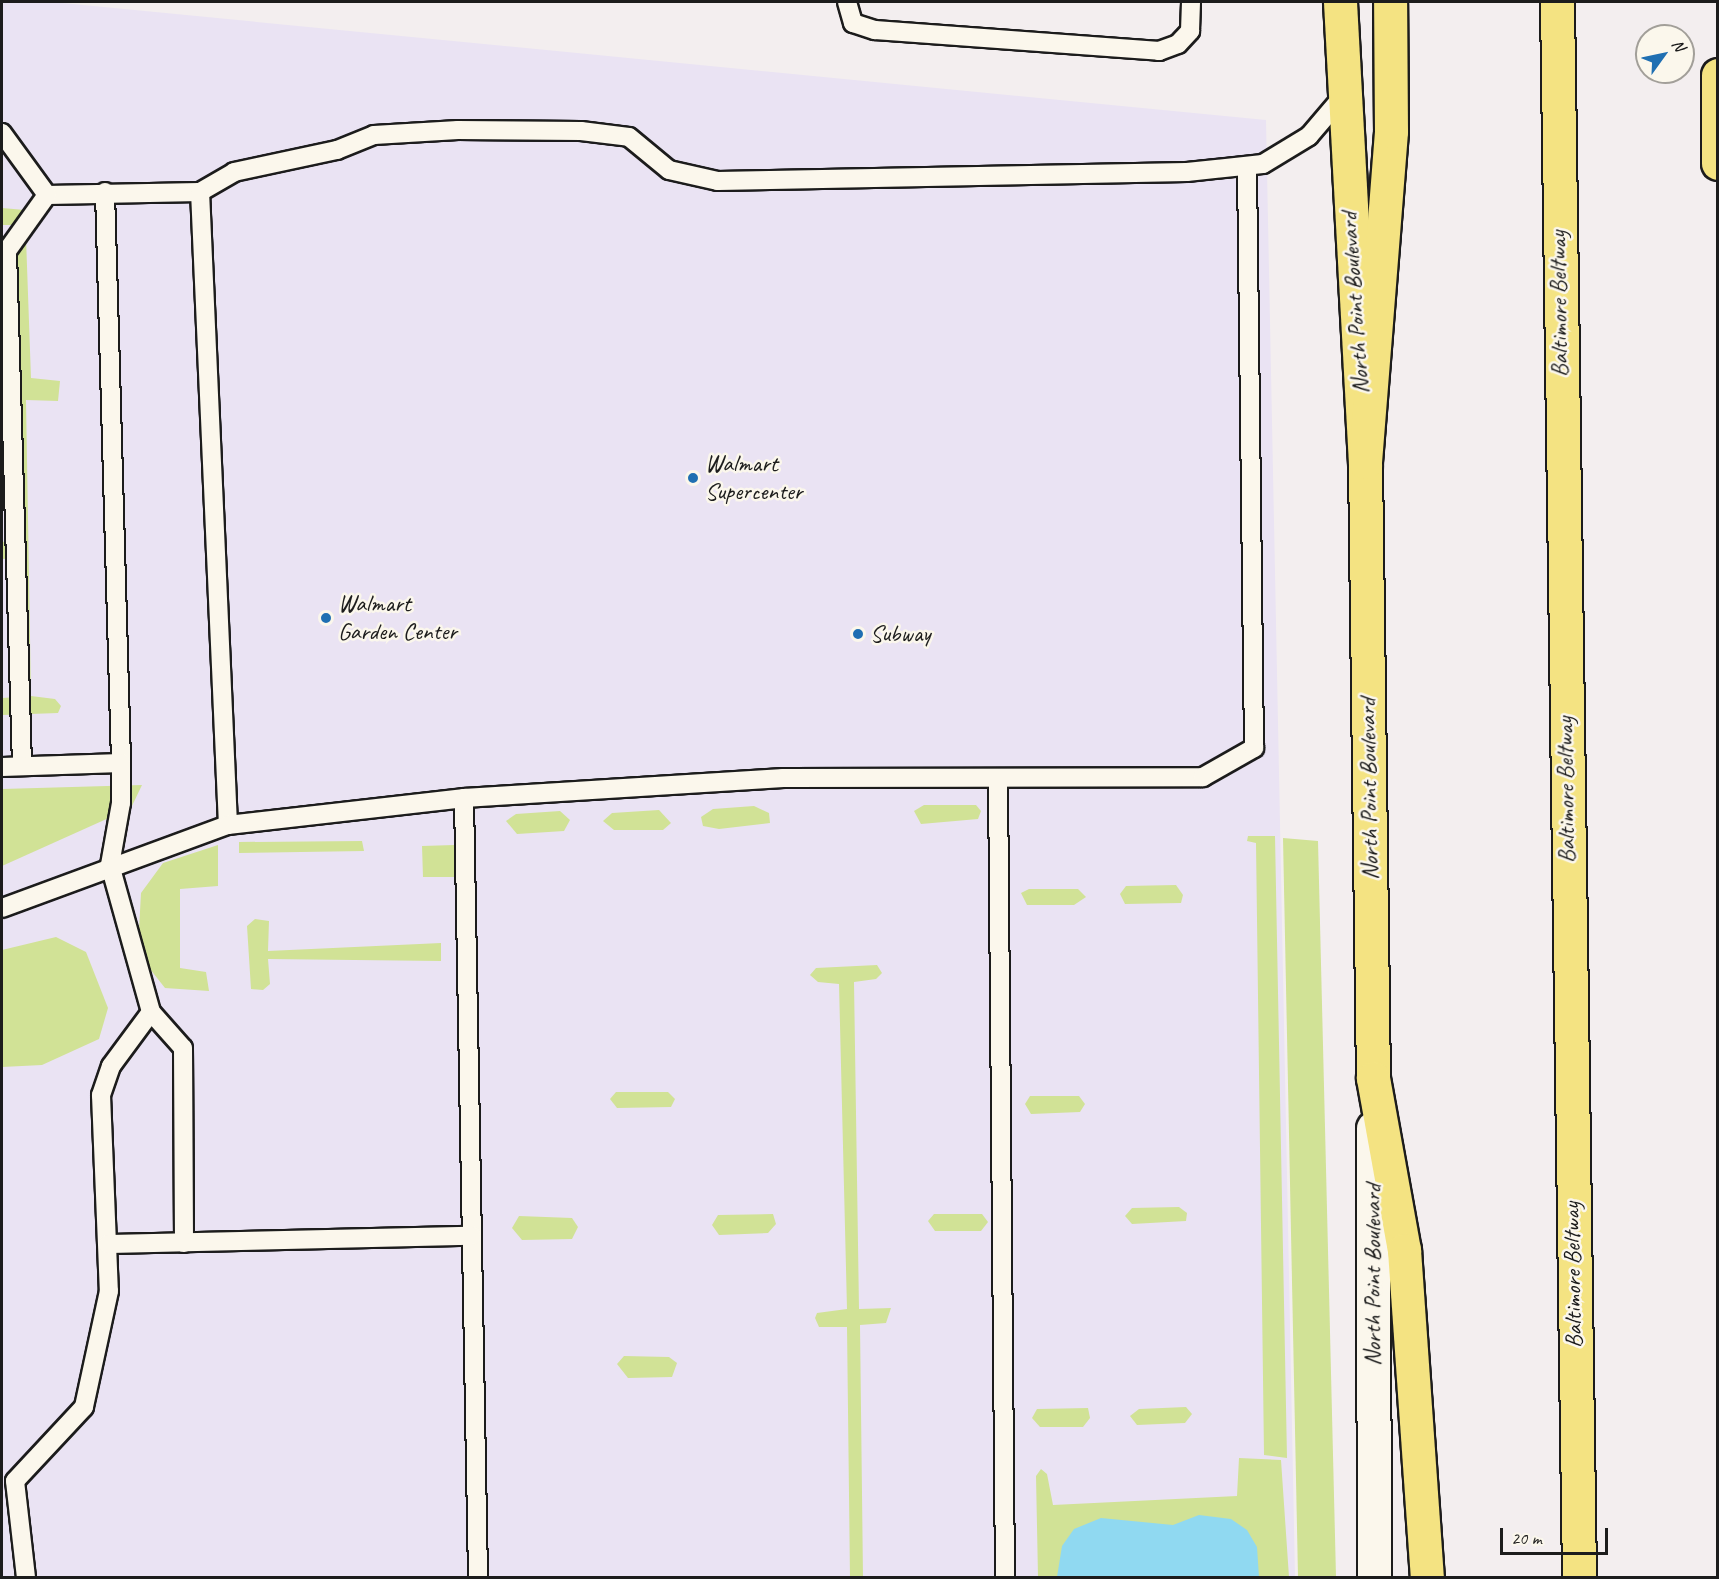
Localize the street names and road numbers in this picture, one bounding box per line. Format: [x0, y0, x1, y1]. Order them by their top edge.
street label: North Point Boulevard [1334, 211, 1376, 395]
street label: Baltimore Beltway [1543, 231, 1575, 377]
street label: North Point Boulevard [1353, 698, 1385, 880]
street label: Baltimore Beltway [1550, 717, 1582, 863]
street label: North Point Boulevard [1359, 1184, 1387, 1366]
street label: Baltimore Beltway [1557, 1202, 1589, 1348]

